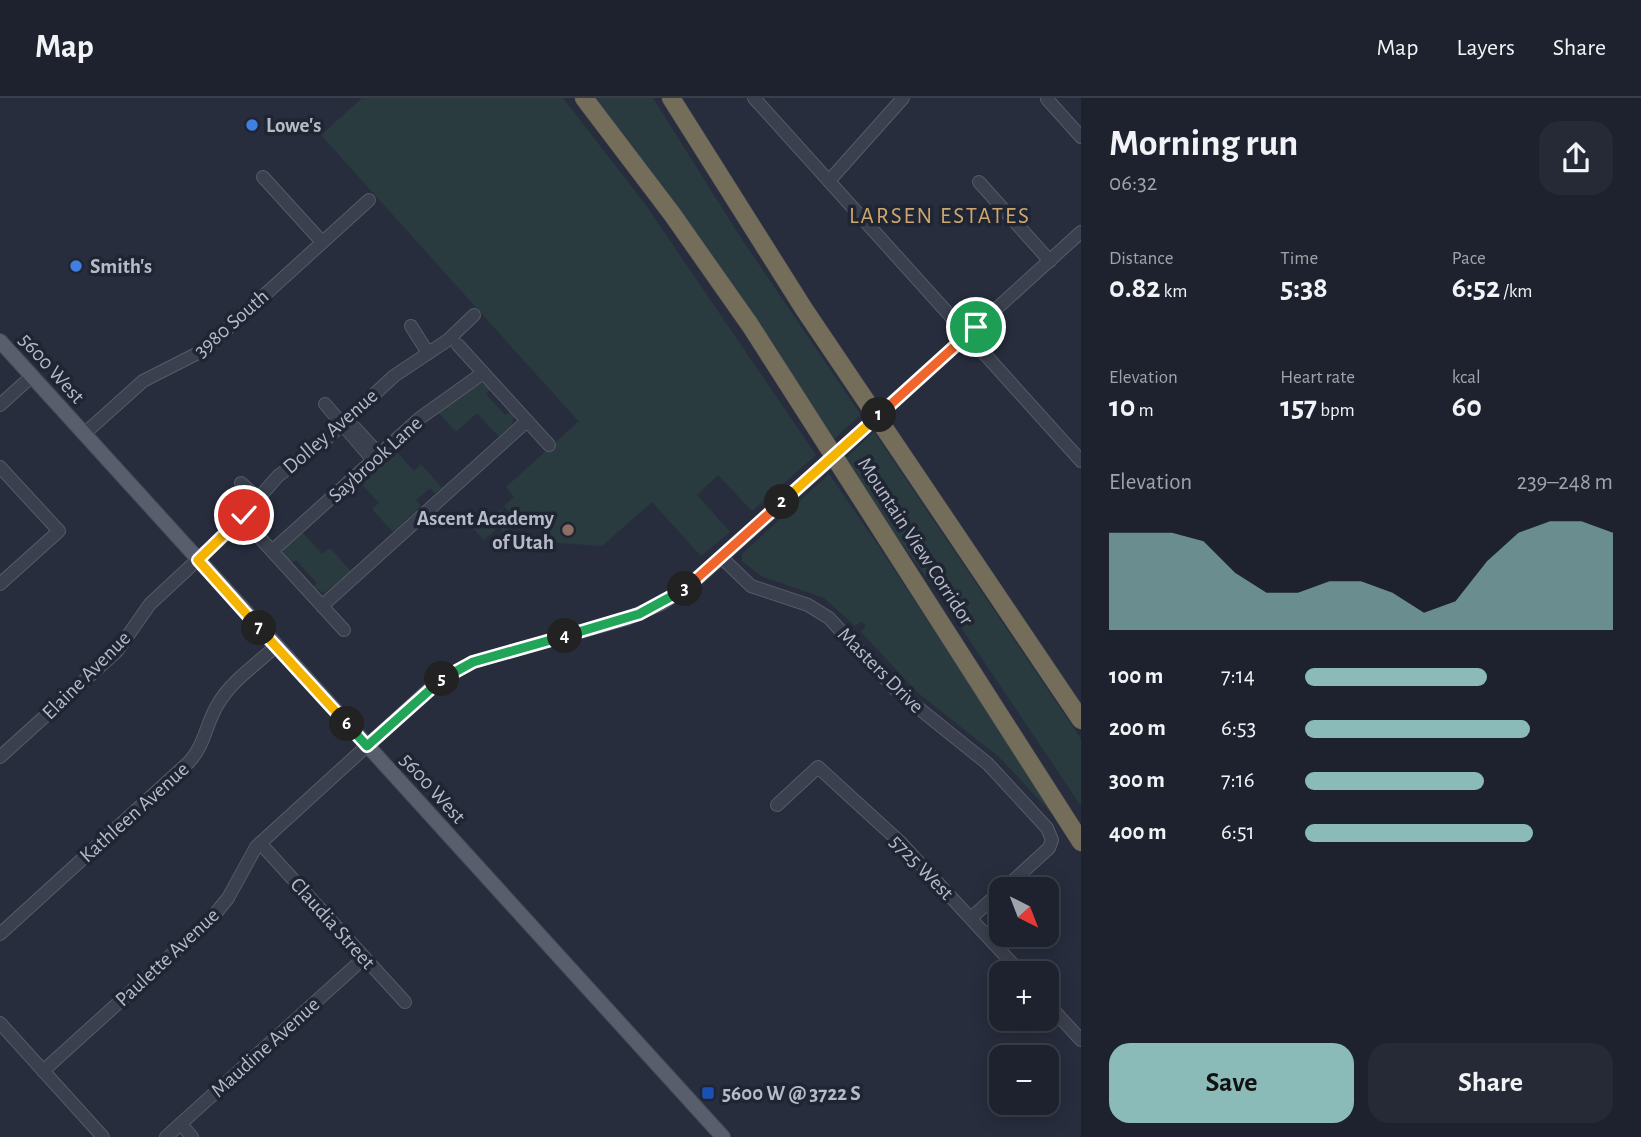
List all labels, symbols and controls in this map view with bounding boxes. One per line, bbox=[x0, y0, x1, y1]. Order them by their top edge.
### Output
text: Map bbox=[35, 31, 94, 64]
text: Map bbox=[1376, 36, 1418, 60]
text: Layers bbox=[1456, 36, 1515, 60]
text: Share bbox=[1553, 36, 1606, 60]
place label: Lowe's bbox=[266, 115, 321, 136]
marker: Lowe's bbox=[244, 117, 260, 133]
button: share bbox=[1539, 121, 1613, 195]
text: Morning run bbox=[1109, 125, 1298, 163]
text: 06:32 bbox=[1109, 172, 1157, 195]
district label: LARSEN ESTATES bbox=[849, 205, 1031, 228]
text: Distance bbox=[1109, 249, 1173, 268]
text: Time bbox=[1280, 249, 1318, 268]
text: Pace bbox=[1452, 249, 1486, 268]
place label: Smith's bbox=[90, 256, 152, 277]
marker: Smith's bbox=[68, 258, 84, 274]
text: 0.82 bbox=[1109, 273, 1160, 303]
text: 5:38 bbox=[1280, 273, 1328, 303]
text: 6:52 bbox=[1452, 273, 1500, 303]
text: km bbox=[1160, 282, 1187, 301]
text: /km bbox=[1500, 282, 1533, 301]
street label: 3980 South bbox=[190, 286, 273, 361]
pin bbox=[946, 297, 1006, 357]
icon: arrive bbox=[957, 308, 995, 346]
street label: 5600 West bbox=[15, 329, 88, 408]
text: Elevation bbox=[1109, 368, 1178, 387]
text: Heart rate bbox=[1280, 368, 1355, 387]
text: kcal bbox=[1452, 368, 1481, 387]
street label: Dolley Avenue bbox=[279, 385, 382, 478]
text: 10 bbox=[1109, 392, 1135, 422]
text: 157 bbox=[1280, 392, 1317, 422]
text: 60 bbox=[1452, 392, 1482, 422]
pin: 1 bbox=[862, 398, 896, 432]
text: m bbox=[1135, 401, 1154, 420]
text: bpm bbox=[1317, 401, 1355, 420]
text: 1 bbox=[875, 405, 882, 424]
street label: Saybrook Lane bbox=[325, 412, 426, 507]
street label: Mountain View Corridor bbox=[854, 454, 978, 629]
text: Elevation bbox=[1109, 471, 1192, 494]
text: 239–248 m bbox=[1517, 471, 1613, 494]
pin: 2 bbox=[764, 484, 800, 520]
pin bbox=[214, 485, 274, 545]
text: 2 bbox=[777, 492, 786, 511]
icon: check bbox=[225, 496, 263, 534]
place label: Ascent Academy of Utah bbox=[417, 508, 555, 553]
marker: Ascent Academy of Utah bbox=[560, 522, 576, 538]
pin: 3 bbox=[668, 572, 702, 606]
text: 3 bbox=[680, 579, 689, 598]
pin: 7 bbox=[242, 610, 276, 646]
text: 7 bbox=[254, 618, 263, 637]
pin: 4 bbox=[548, 618, 582, 654]
street label: Masters Drive bbox=[834, 623, 928, 717]
text: 4 bbox=[560, 626, 569, 645]
street label: Elaine Avenue bbox=[38, 627, 135, 724]
pin: 5 bbox=[424, 662, 460, 696]
text: 100 m bbox=[1109, 665, 1163, 688]
text: 7:14 bbox=[1221, 665, 1255, 688]
text: 5 bbox=[437, 669, 446, 688]
pin: 6 bbox=[330, 706, 364, 742]
text: 6 bbox=[342, 714, 351, 733]
text: 200 m bbox=[1109, 717, 1166, 740]
text: 6:53 bbox=[1221, 717, 1256, 740]
street label: 5600 West bbox=[396, 749, 469, 828]
street label: Kathleen Avenue bbox=[76, 758, 193, 867]
text: 300 m bbox=[1109, 769, 1165, 792]
text: 7:16 bbox=[1221, 769, 1255, 792]
text: 400 m bbox=[1109, 821, 1167, 844]
text: 6:51 bbox=[1221, 821, 1255, 844]
street label: 5725 West bbox=[886, 831, 958, 904]
street label: Claudia Street bbox=[286, 874, 379, 973]
north arrow bbox=[989, 877, 1059, 947]
map controls bbox=[989, 877, 1059, 1115]
street label: Paulette Avenue bbox=[111, 904, 223, 1010]
button: + bbox=[989, 961, 1059, 1031]
street label: Maudine Avenue bbox=[207, 993, 324, 1101]
button: Save bbox=[1109, 1043, 1354, 1123]
button: Share bbox=[1368, 1043, 1613, 1123]
button: − bbox=[989, 1045, 1059, 1115]
place label: 5600 W @ 3722 S bbox=[722, 1083, 861, 1104]
marker: 5600 W @ 3722 S bbox=[700, 1085, 716, 1101]

